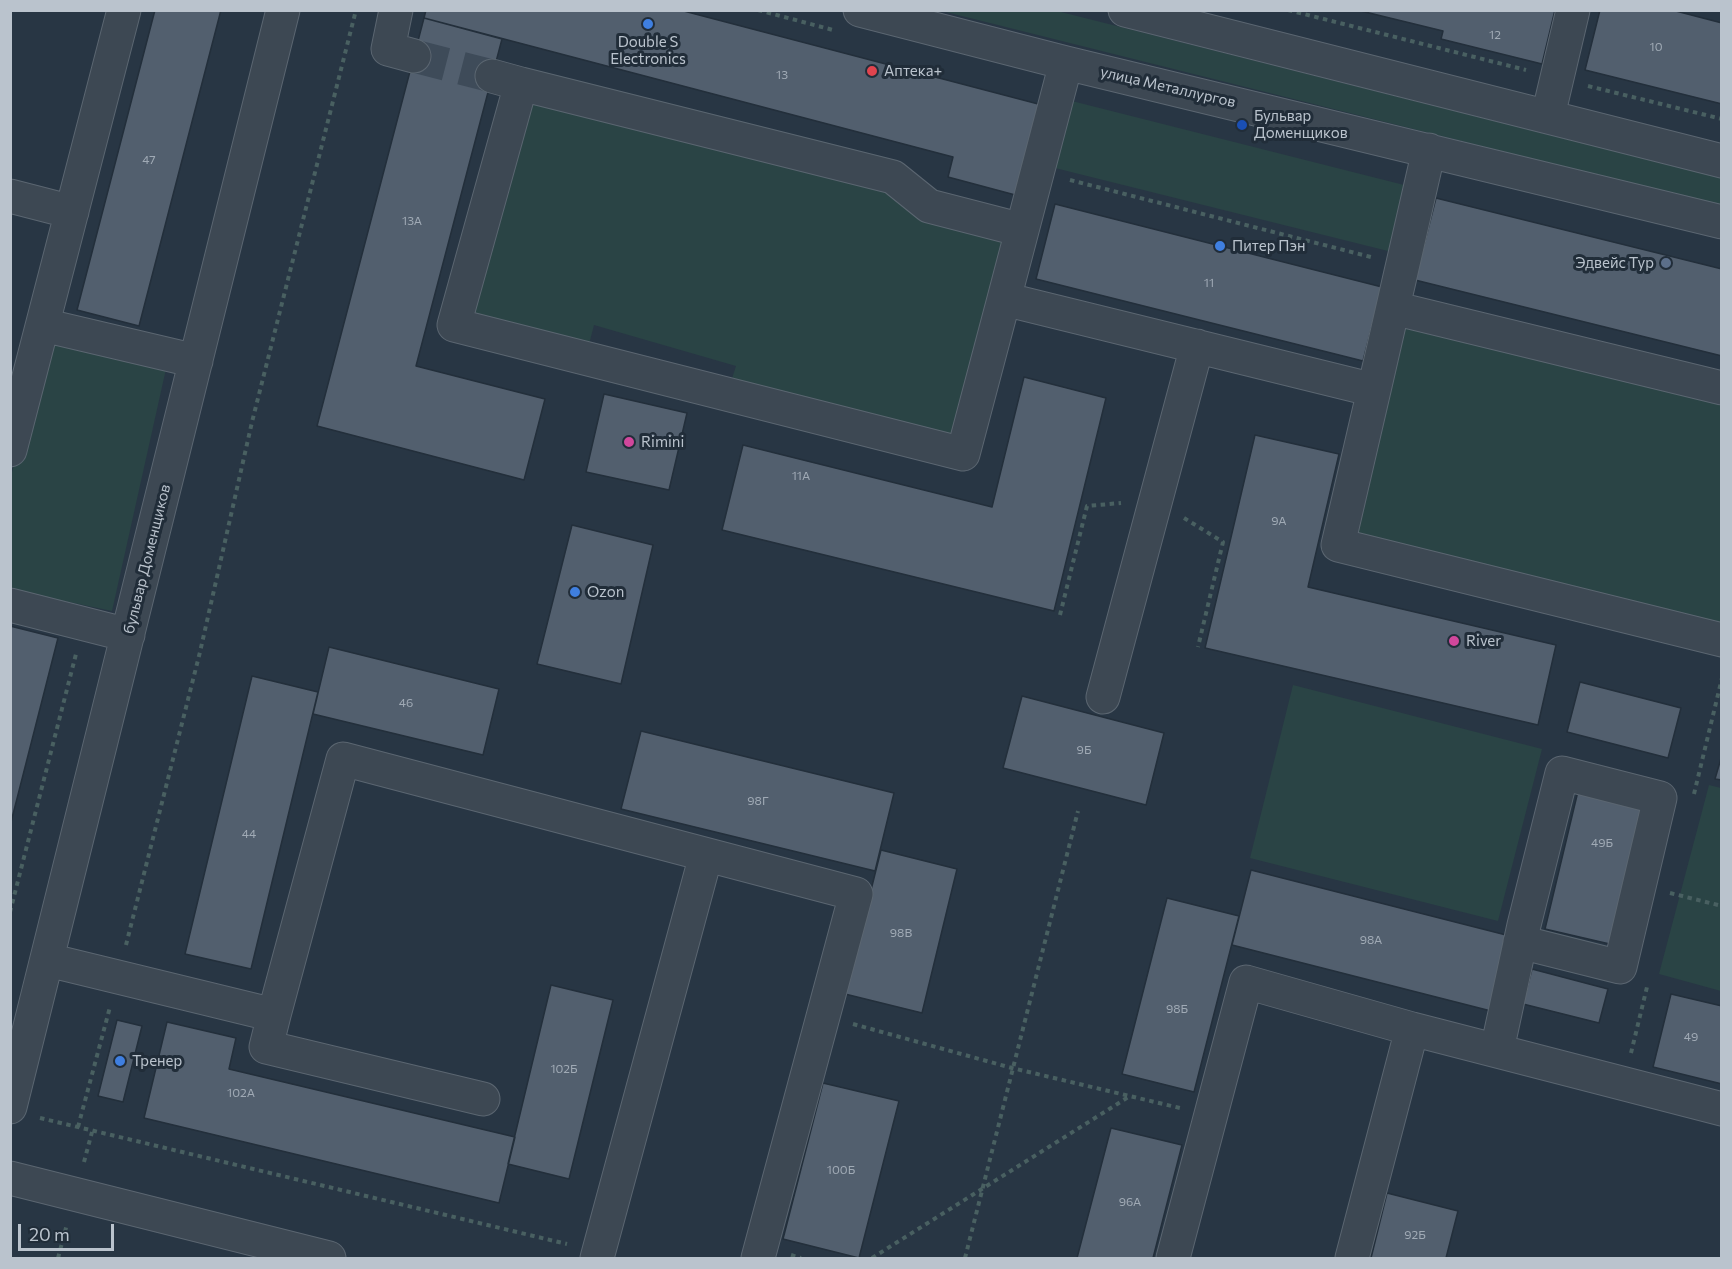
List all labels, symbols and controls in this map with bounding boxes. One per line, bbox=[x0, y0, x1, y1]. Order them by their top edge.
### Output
marker: Double S Electronics bbox=[641, 17, 655, 31]
house number: 12 bbox=[1489, 28, 1501, 42]
place label: Double S Electronics bbox=[610, 33, 686, 68]
house number: 10 bbox=[1650, 40, 1662, 54]
place label: Аптека+ bbox=[884, 62, 942, 80]
street label: улица Металлургов bbox=[1099, 63, 1237, 111]
marker: Аптека+ bbox=[865, 64, 879, 78]
house number: 13 bbox=[776, 68, 788, 82]
place label: Бульвар Доменщиков bbox=[1254, 107, 1348, 142]
marker: Бульвар Доменщиков bbox=[1235, 118, 1249, 132]
house number: 47 bbox=[142, 153, 156, 167]
house number: 13А bbox=[402, 214, 422, 228]
place label: Питер Пэн bbox=[1232, 237, 1306, 255]
marker: Питер Пэн bbox=[1213, 239, 1227, 253]
place label: Эдвейс Тур bbox=[1575, 254, 1654, 272]
marker: Эдвейс Тур bbox=[1659, 256, 1673, 270]
house number: 11 bbox=[1204, 276, 1214, 290]
place label: Rimini bbox=[641, 433, 684, 451]
marker: Rimini bbox=[622, 435, 636, 449]
house number: 11А bbox=[792, 469, 810, 483]
street label: бульвар Доменщиков bbox=[120, 482, 174, 636]
house number: 9А bbox=[1271, 514, 1287, 528]
place label: Ozon bbox=[587, 583, 624, 601]
marker: Ozon bbox=[568, 585, 582, 599]
place label: River bbox=[1466, 632, 1501, 650]
marker: River bbox=[1447, 634, 1461, 648]
house number: 46 bbox=[399, 696, 413, 710]
house number: 9Б bbox=[1077, 743, 1091, 757]
house number: 98Г bbox=[747, 794, 769, 808]
house number: 44 bbox=[242, 827, 256, 841]
house number: 49Б bbox=[1591, 836, 1613, 850]
house number: 98В bbox=[890, 926, 912, 940]
house number: 98А bbox=[1360, 933, 1382, 947]
house number: 98Б bbox=[1166, 1002, 1188, 1016]
house number: 49 bbox=[1684, 1030, 1698, 1044]
place label: Тренер bbox=[132, 1052, 182, 1070]
marker: Тренер bbox=[113, 1054, 127, 1068]
house number: 102Б bbox=[550, 1062, 578, 1076]
house number: 102А bbox=[227, 1086, 255, 1100]
house number: 100Б bbox=[827, 1163, 855, 1177]
house number: 96А bbox=[1119, 1195, 1141, 1209]
scale bar bbox=[21, 1212, 117, 1250]
text: 20 m bbox=[29, 1223, 70, 1245]
house number: 92Б bbox=[1404, 1228, 1426, 1242]

